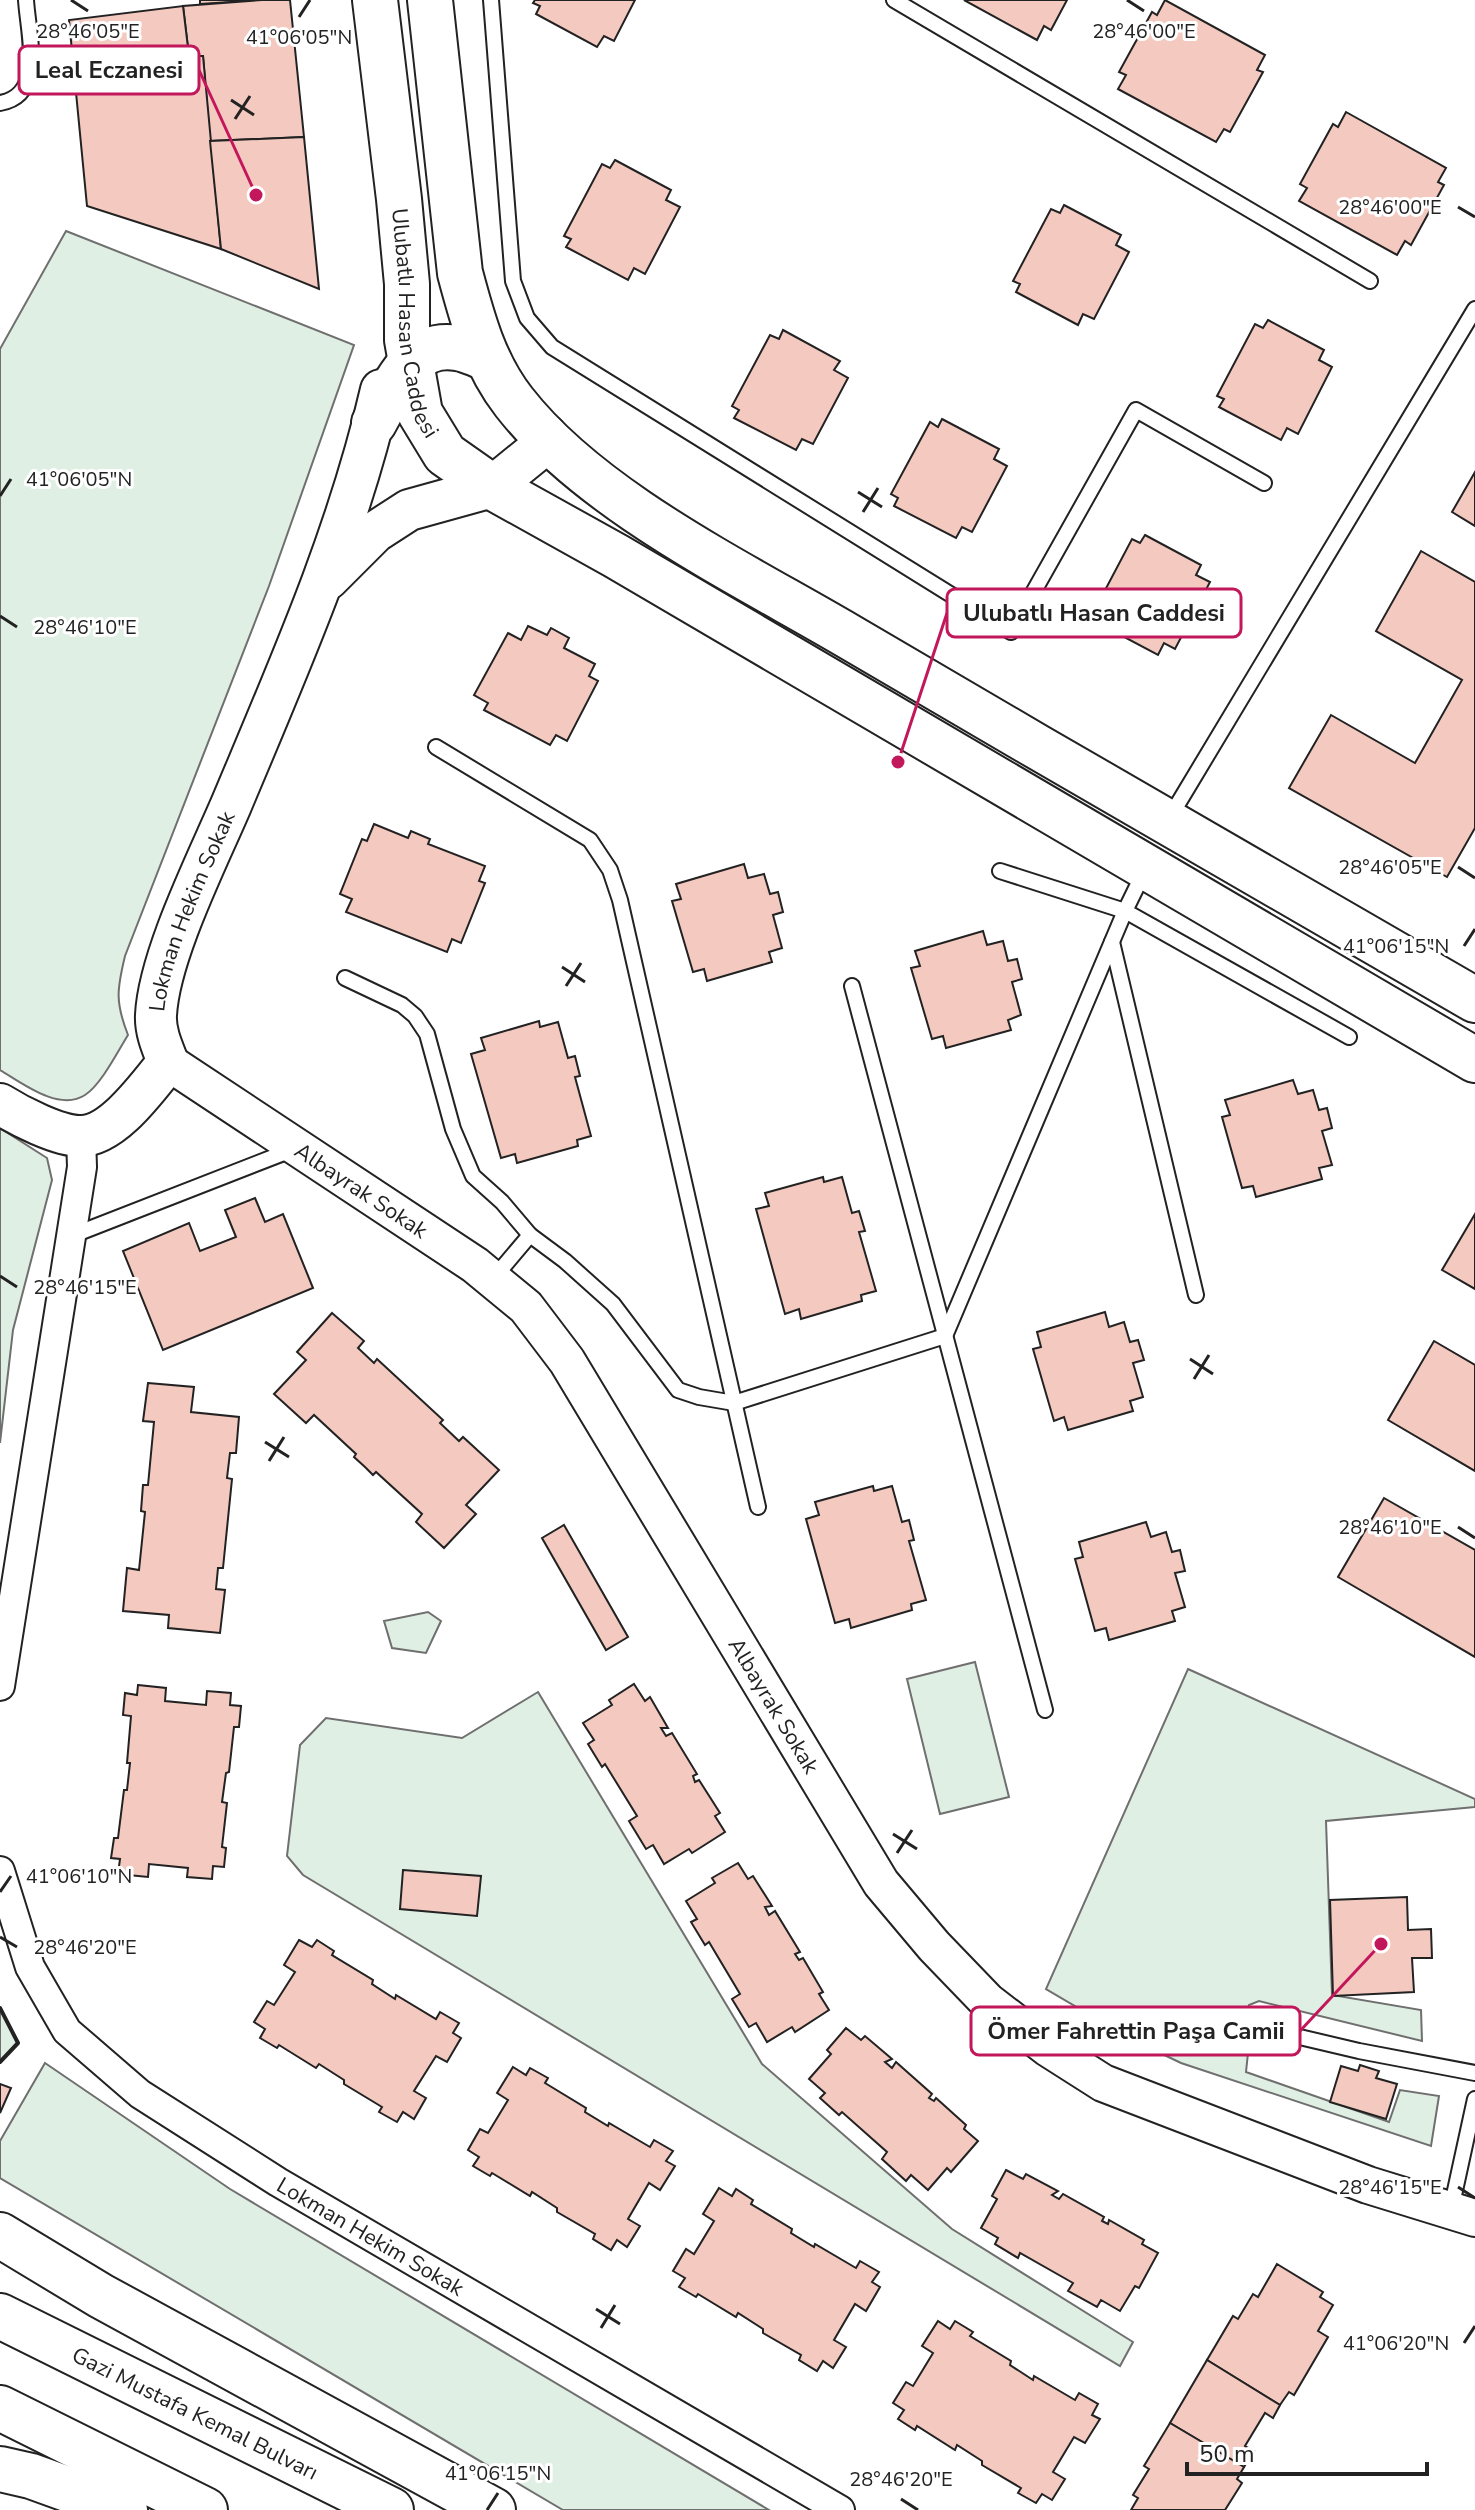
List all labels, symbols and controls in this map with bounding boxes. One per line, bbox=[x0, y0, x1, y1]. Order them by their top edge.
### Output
text: 28°46'05"E bbox=[36, 18, 140, 45]
text: 28°46'00"E bbox=[1092, 18, 1196, 45]
text: 41°06'05"N bbox=[246, 24, 352, 51]
callout: Leal Eczanesi bbox=[19, 46, 199, 94]
text: Leal Eczanesi bbox=[35, 54, 183, 86]
text: 28°46'00"E bbox=[1338, 194, 1442, 221]
street label: Ulubatlı Hasan Caddesi bbox=[384, 207, 446, 444]
text: 41°06'05"N bbox=[26, 466, 132, 493]
callout: Ulubatlı Hasan Caddesi bbox=[947, 589, 1241, 637]
text: Ulubatlı Hasan Caddesi bbox=[963, 597, 1225, 629]
text: 28°46'10"E bbox=[33, 614, 137, 641]
street label: Lokman Hekim Sokak bbox=[142, 806, 243, 1013]
text: 28°46'05"E bbox=[1338, 854, 1442, 881]
text: 41°06'15"N bbox=[1343, 933, 1449, 960]
street label: Albayrak Sokak bbox=[289, 1136, 434, 1246]
text: 28°46'15"E bbox=[33, 1274, 137, 1301]
text: 28°46'10"E bbox=[1338, 1514, 1442, 1541]
street label: Albayrak Sokak bbox=[721, 1632, 826, 1781]
text: 41°06'10"N bbox=[26, 1863, 132, 1890]
text: 28°46'20"E bbox=[33, 1934, 137, 1961]
callout: Ömer Fahrettin Paşa Camii bbox=[971, 2007, 1300, 2055]
text: Ömer Fahrettin Paşa Camii bbox=[987, 2015, 1285, 2047]
street label: Lokman Hekim Sokak bbox=[271, 2171, 470, 2304]
text: 28°46'15"E bbox=[1338, 2174, 1442, 2201]
text: 41°06'20"N bbox=[1343, 2330, 1449, 2357]
street label: Gazi Mustafa Kemal Bulvarı bbox=[67, 2340, 323, 2488]
scale bar bbox=[1187, 2426, 1427, 2476]
text: 50 m bbox=[1199, 2438, 1255, 2470]
text: 41°06'15"N bbox=[445, 2460, 551, 2487]
text: 28°46'20"E bbox=[849, 2466, 953, 2493]

